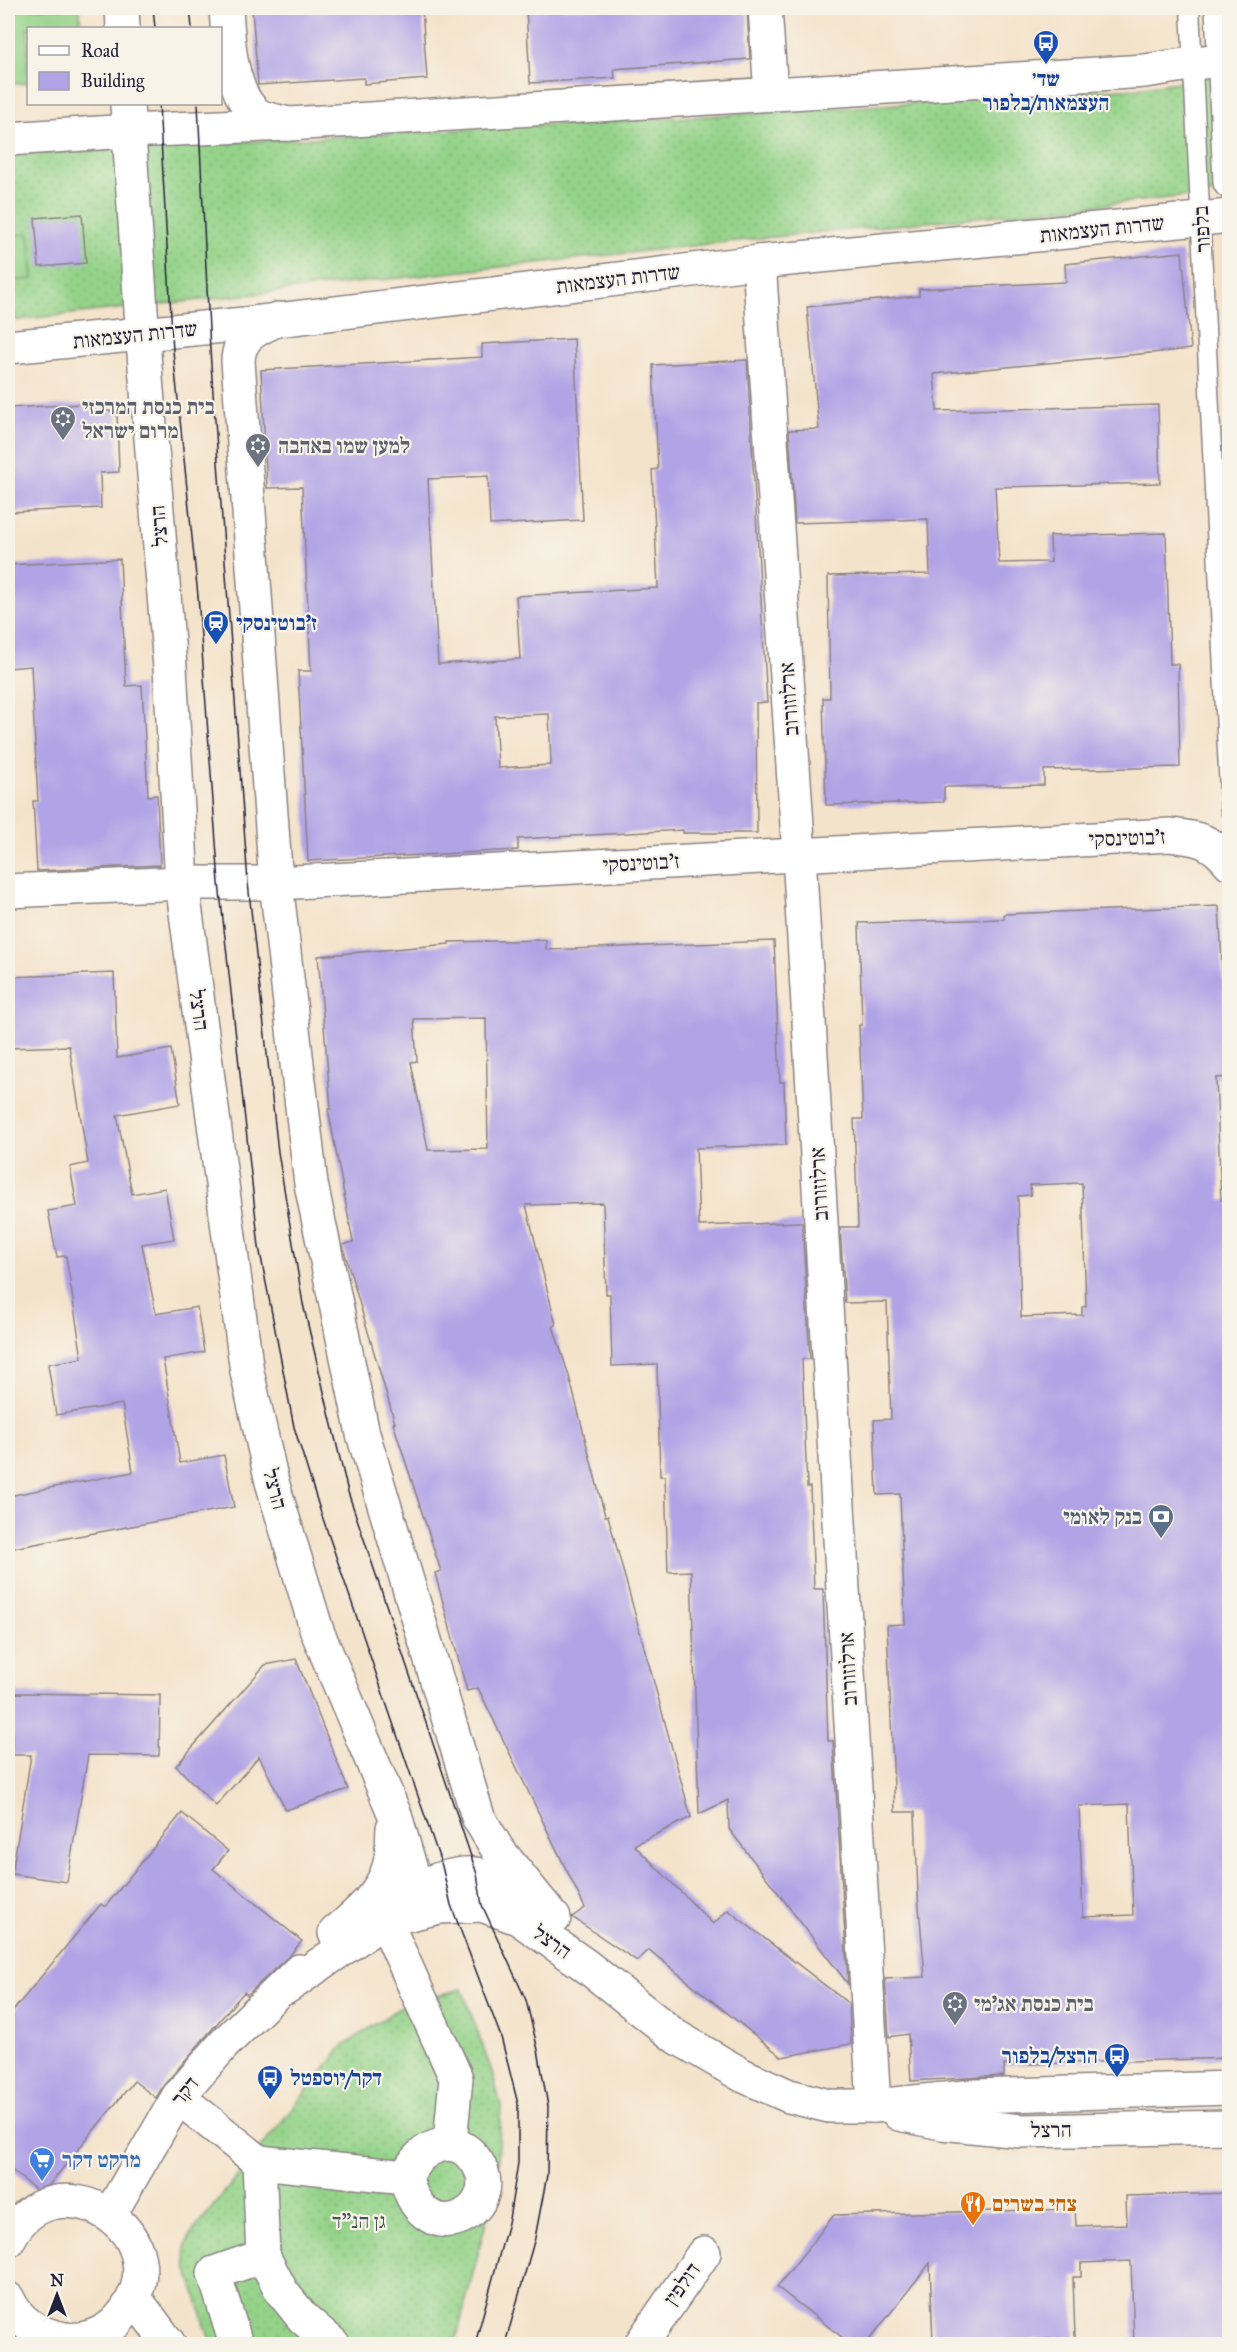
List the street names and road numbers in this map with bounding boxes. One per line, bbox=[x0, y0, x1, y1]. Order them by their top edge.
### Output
street label: בלפור bbox=[1188, 205, 1216, 253]
street label: שדרות העצמאות bbox=[1038, 210, 1166, 248]
street label: שדרות העצמאות bbox=[554, 258, 682, 300]
street label: שדרות העצמאות bbox=[71, 316, 199, 354]
street label: הרצל bbox=[144, 504, 174, 548]
street label: ארלוזורוב bbox=[773, 661, 805, 737]
street label: ז'בוטינסקי bbox=[1088, 824, 1166, 852]
street label: ז'בוטינסקי bbox=[602, 848, 680, 878]
street label: הרצל bbox=[183, 988, 215, 1032]
street label: ארלוזורוב bbox=[804, 1146, 834, 1222]
street label: הרצל bbox=[257, 1466, 293, 1512]
street label: ארלוזורוב bbox=[833, 1631, 863, 1707]
street label: הרצל bbox=[528, 1919, 576, 1965]
street label: דקר bbox=[166, 2071, 204, 2111]
street label: הרצל bbox=[1030, 2117, 1072, 2143]
street label: דולפין bbox=[658, 2257, 706, 2311]

